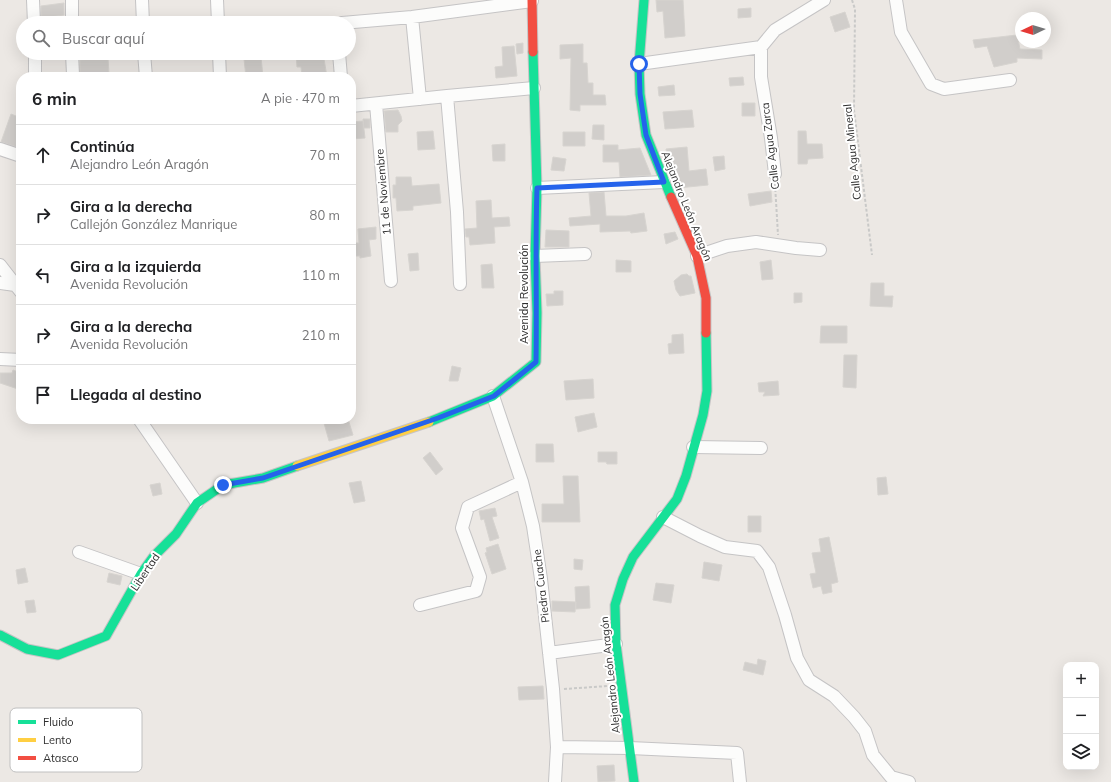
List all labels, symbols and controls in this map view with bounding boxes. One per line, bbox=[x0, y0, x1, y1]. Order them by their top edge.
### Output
north arrow bbox=[1015, 12, 1051, 48]
search box bbox=[16, 16, 356, 60]
icon: search bbox=[30, 27, 52, 49]
text: Buscar aquí bbox=[62, 29, 144, 48]
route start bbox=[630, 55, 648, 73]
text: 6 min bbox=[32, 88, 77, 109]
text: A pie · 470 m bbox=[261, 90, 340, 106]
street label: Calle Agua Zarca bbox=[758, 102, 782, 190]
street label: Calle Agua Mineral bbox=[840, 103, 864, 201]
text: Continúa bbox=[70, 137, 135, 156]
icon: ahead bbox=[32, 144, 54, 166]
text: 70 m bbox=[310, 147, 340, 163]
street label: 11 de Noviembre bbox=[372, 148, 394, 236]
street label: Alejandro León Aragón bbox=[658, 149, 716, 263]
text: Alejandro León Aragón bbox=[70, 156, 209, 172]
text: Gira a la derecha bbox=[70, 197, 192, 216]
icon: right bbox=[32, 204, 54, 226]
text: 80 m bbox=[310, 207, 340, 223]
text: Callejón González Manrique bbox=[70, 216, 237, 232]
street label: Avenida Revolución bbox=[517, 244, 531, 344]
text: Gira a la izquierda bbox=[70, 257, 201, 276]
icon: left bbox=[32, 264, 54, 286]
text: 110 m bbox=[302, 267, 340, 283]
text: Avenida Revolución bbox=[70, 276, 188, 292]
text: Gira a la derecha bbox=[70, 317, 192, 336]
icon: right bbox=[32, 324, 54, 346]
text: 210 m bbox=[302, 327, 340, 343]
text: Avenida Revolución bbox=[70, 336, 188, 352]
icon: arrive bbox=[32, 384, 54, 406]
text: Llegada al destino bbox=[70, 385, 202, 404]
route end bbox=[214, 476, 232, 494]
street label: Piedra Cuache bbox=[530, 548, 552, 624]
street label: Libertad bbox=[127, 550, 163, 594]
street label: Alejandro León Aragón bbox=[597, 616, 623, 734]
map controls bbox=[1063, 662, 1099, 770]
button: + bbox=[1063, 662, 1099, 698]
button: − bbox=[1063, 698, 1099, 734]
legend bbox=[10, 708, 142, 772]
text: Fluido bbox=[43, 715, 74, 729]
text: Lento bbox=[43, 733, 71, 747]
button: layers bbox=[1063, 734, 1099, 770]
text: Atasco bbox=[43, 751, 78, 765]

